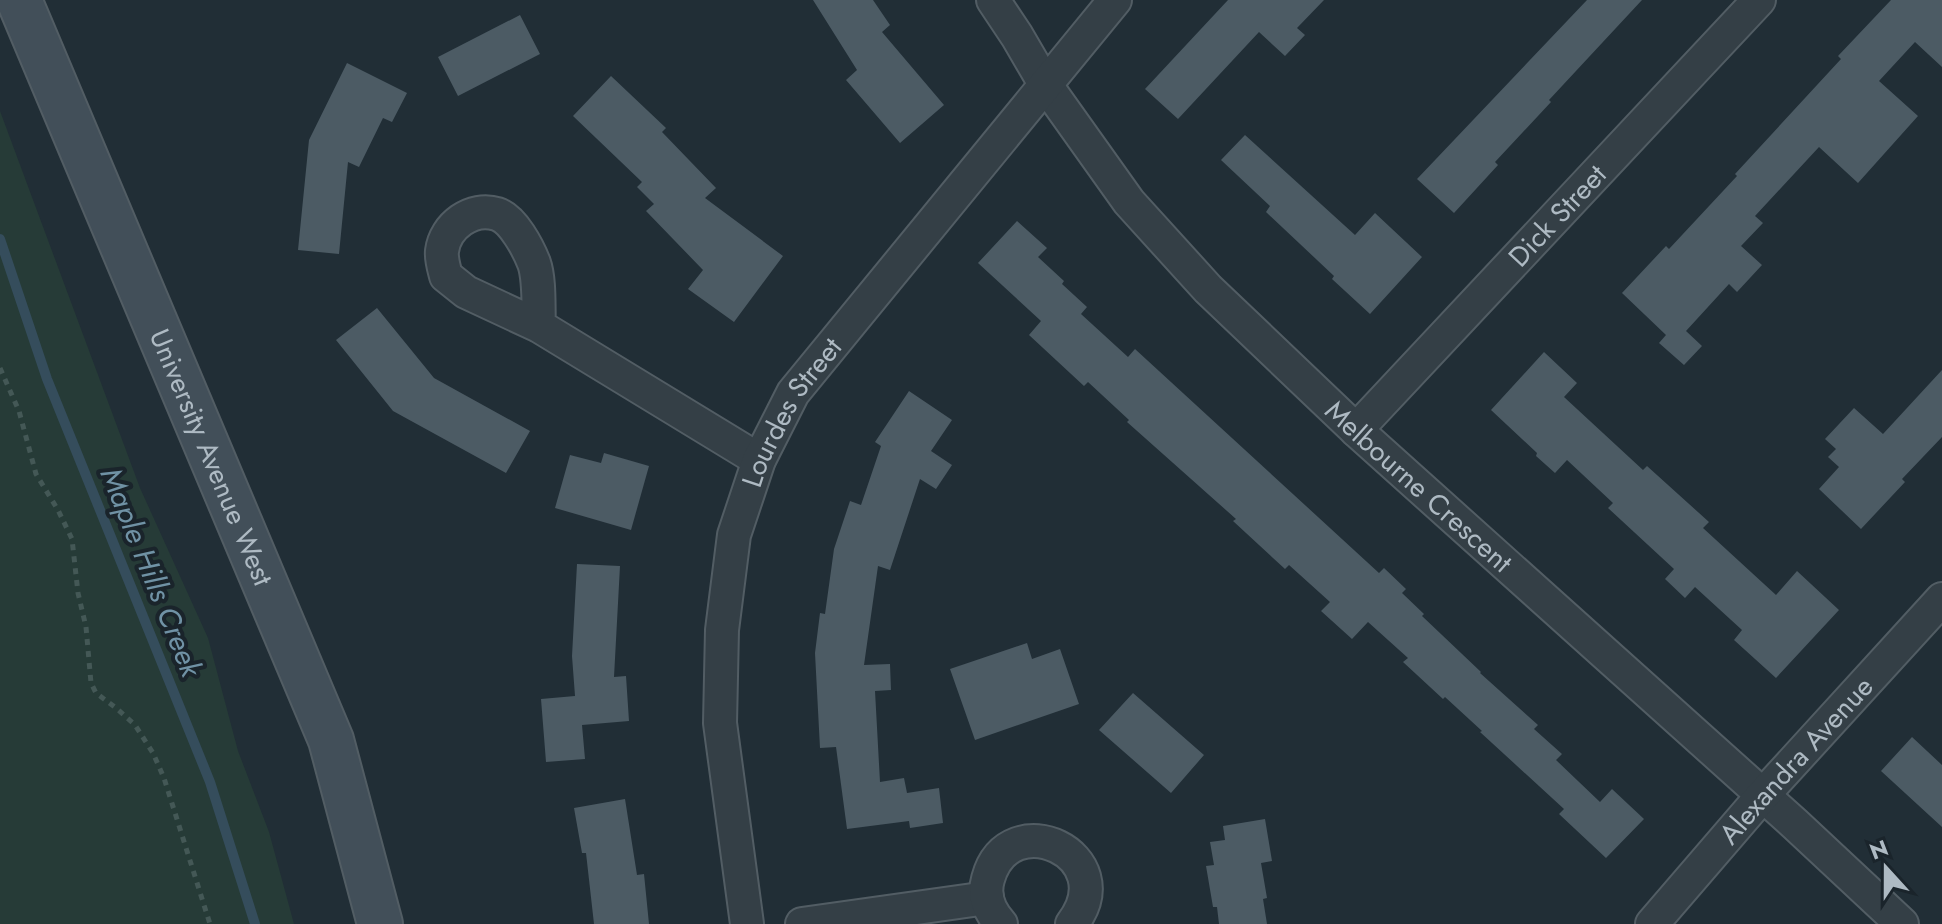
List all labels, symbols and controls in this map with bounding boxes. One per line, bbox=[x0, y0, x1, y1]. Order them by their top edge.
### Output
street label: Dick Street bbox=[1499, 155, 1616, 276]
street label: University Avenue West bbox=[139, 323, 284, 592]
street label: Lourdes Street bbox=[731, 328, 852, 492]
street label: Melbourne Crescent bbox=[1316, 391, 1522, 582]
water label: Maple Hills Creek bbox=[90, 461, 213, 684]
street label: Alexandra Avenue bbox=[1709, 667, 1883, 853]
north arrow bbox=[1846, 828, 1926, 908]
text: N bbox=[1865, 831, 1893, 867]

